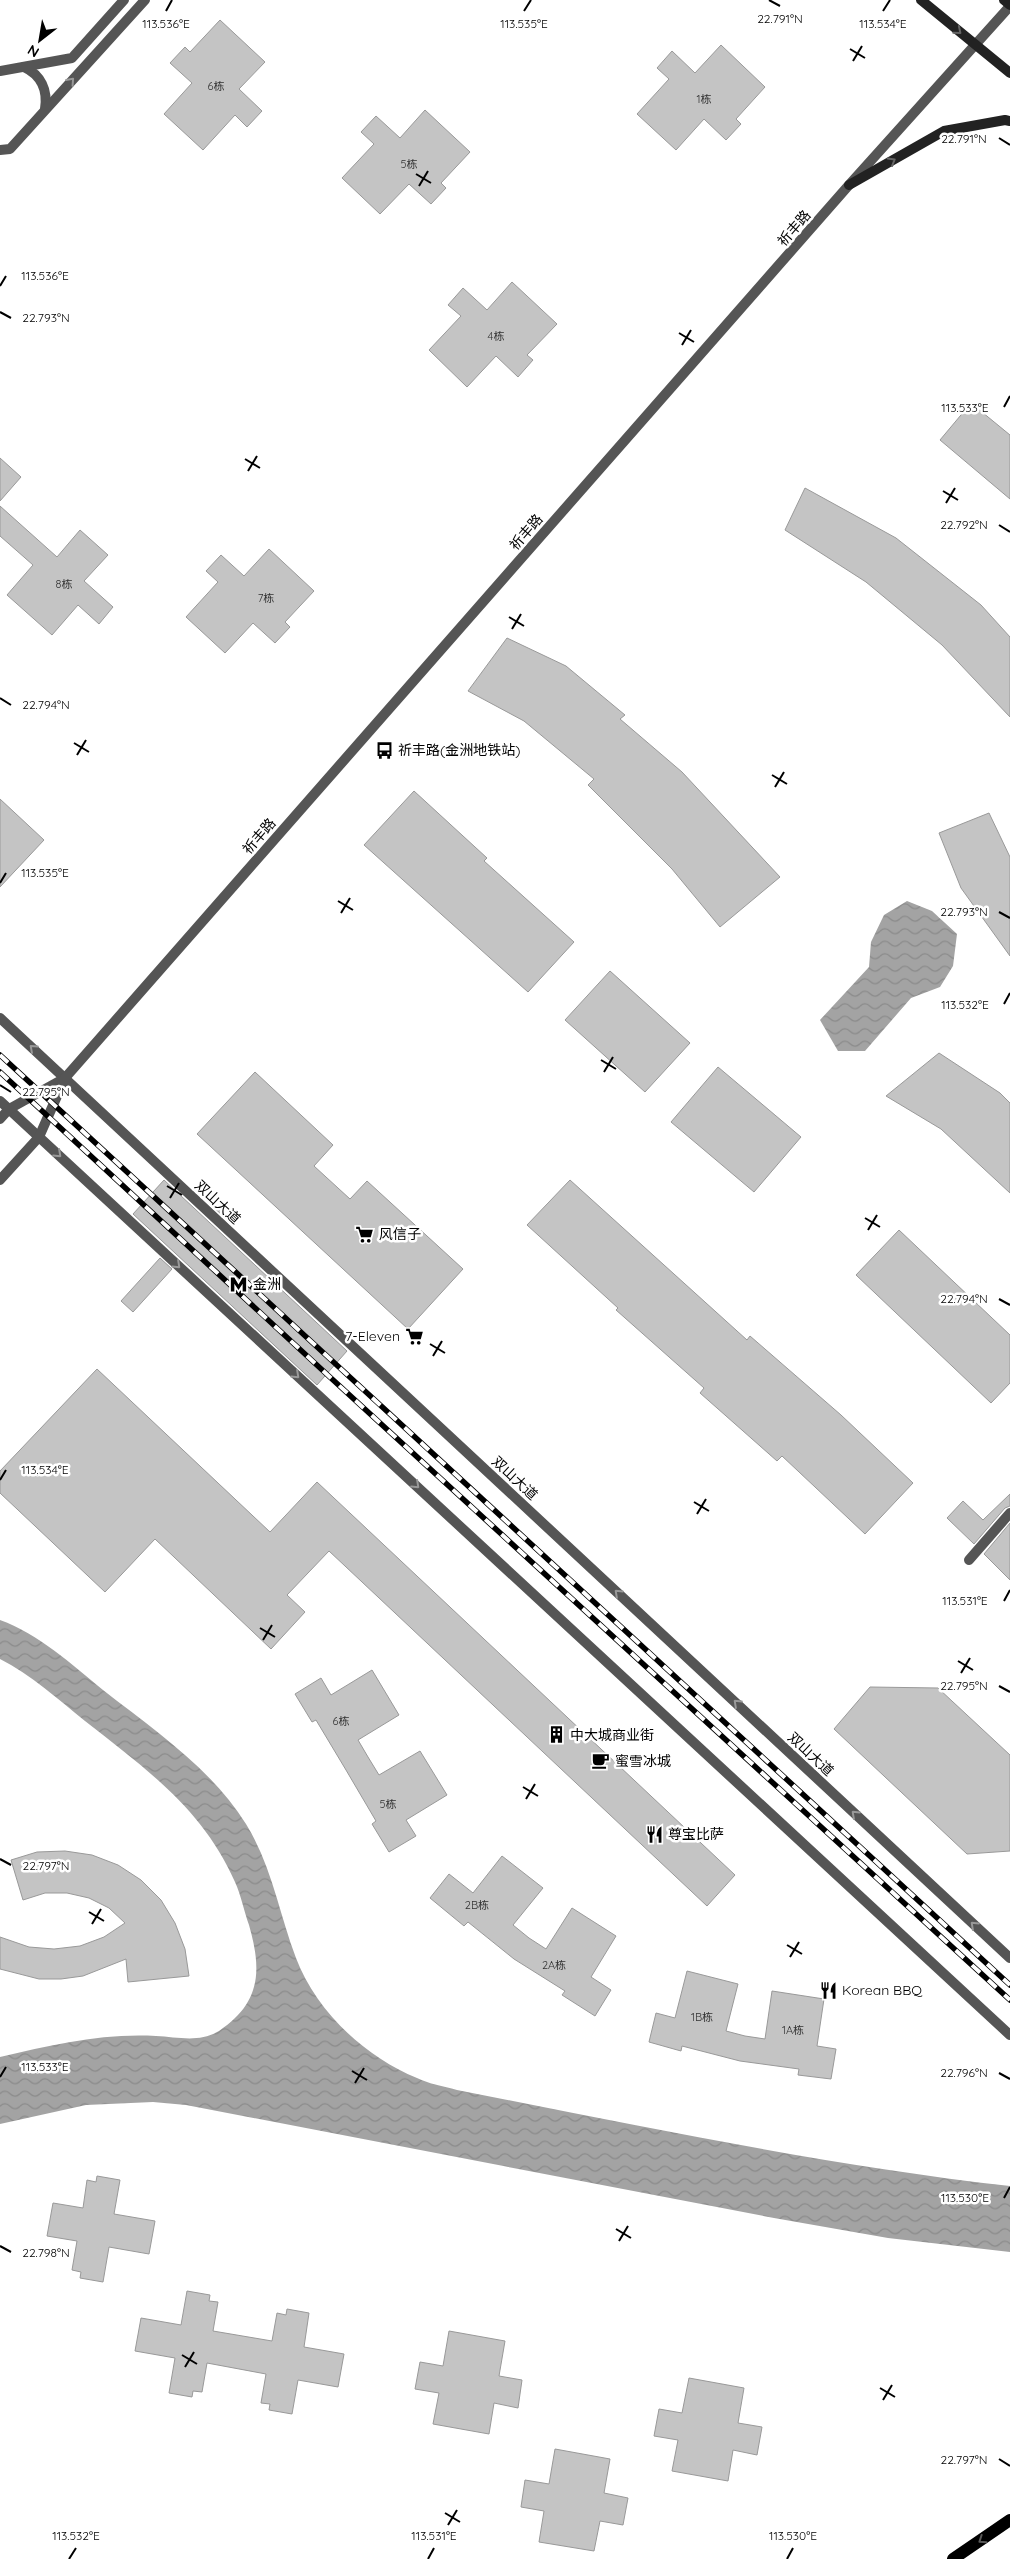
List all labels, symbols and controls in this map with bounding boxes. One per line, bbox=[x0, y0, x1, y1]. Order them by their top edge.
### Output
text: 22.791°N bbox=[757, 11, 803, 26]
north arrow bbox=[15, 15, 65, 65]
text: 113.536°E bbox=[142, 16, 190, 31]
text: 113.535°E bbox=[500, 16, 548, 31]
text: 113.534°E bbox=[859, 16, 907, 31]
one-way arrow bbox=[952, 25, 961, 34]
text: N bbox=[24, 41, 42, 62]
one-way arrow bbox=[65, 78, 74, 87]
house number: 6栋 bbox=[208, 79, 224, 93]
house number: 1栋 bbox=[696, 92, 712, 106]
text: 22.791°N bbox=[941, 131, 987, 146]
house number: 5栋 bbox=[401, 157, 418, 171]
one-way arrow bbox=[886, 157, 895, 167]
street label: 祈丰路 bbox=[773, 206, 815, 250]
text: 113.536°E bbox=[21, 268, 69, 283]
text: 22.793°N bbox=[22, 310, 70, 325]
house number: 4栋 bbox=[488, 329, 504, 343]
text: 113.533°E bbox=[941, 400, 989, 415]
street label: 祈丰路 bbox=[505, 510, 547, 554]
text: 22.792°N bbox=[940, 517, 988, 532]
house number: 8栋 bbox=[56, 577, 72, 591]
house number: 7栋 bbox=[258, 591, 274, 605]
text: 22.794°N bbox=[22, 697, 70, 712]
bus stop icon: 祈丰路(金洲地铁站) bbox=[374, 740, 394, 760]
place label: 祈丰路(金洲地铁站) bbox=[398, 741, 520, 759]
street label: 祈丰路 bbox=[238, 814, 280, 858]
text: 113.535°E bbox=[21, 865, 69, 880]
text: 22.793°N bbox=[940, 904, 988, 919]
text: 113.532°E bbox=[941, 997, 989, 1012]
one-way arrow bbox=[29, 1045, 38, 1054]
text: 22.795°N bbox=[22, 1084, 70, 1099]
one-way arrow bbox=[52, 1148, 61, 1157]
street label: 双山大道 bbox=[191, 1176, 245, 1228]
supermarket icon: 风信子 bbox=[355, 1224, 375, 1244]
place label: 风信子 bbox=[379, 1225, 421, 1243]
one-way arrow bbox=[172, 1259, 181, 1268]
metro station icon: 金洲 bbox=[229, 1274, 249, 1294]
place label: 金洲 bbox=[253, 1275, 281, 1293]
text: 22.794°N bbox=[940, 1291, 988, 1306]
supermarket icon: 7-Eleven bbox=[404, 1326, 424, 1346]
place label: 7-Eleven bbox=[345, 1327, 400, 1345]
one-way arrow bbox=[291, 1369, 300, 1378]
street label: 双山大道 bbox=[488, 1452, 542, 1504]
text: 113.534°E bbox=[21, 1462, 69, 1477]
one-way arrow bbox=[410, 1479, 419, 1488]
one-way arrow bbox=[614, 1590, 623, 1599]
text: 113.531°E bbox=[942, 1593, 988, 1608]
text: 22.795°N bbox=[940, 1678, 988, 1693]
one-way arrow bbox=[733, 1700, 742, 1709]
house number: 6栋 bbox=[333, 1714, 349, 1728]
building icon: 中大城商业街 bbox=[546, 1725, 566, 1745]
place label: 中大城商业街 bbox=[570, 1726, 654, 1744]
street label: 双山大道 bbox=[784, 1728, 838, 1780]
cafe icon: 蜜雪冰城 bbox=[591, 1751, 611, 1771]
place label: 蜜雪冰城 bbox=[615, 1752, 671, 1770]
house number: 5栋 bbox=[380, 1797, 397, 1811]
one-way arrow bbox=[852, 1811, 861, 1820]
restaurant icon: 尊宝比萨 bbox=[644, 1824, 664, 1844]
place label: 尊宝比萨 bbox=[668, 1825, 724, 1843]
text: 22.797°N bbox=[23, 1858, 69, 1873]
house number: 2B栋 bbox=[465, 1898, 489, 1912]
one-way arrow bbox=[971, 1922, 980, 1931]
house number: 2A栋 bbox=[542, 1958, 566, 1972]
restaurant icon: Korean BBQ bbox=[818, 1980, 838, 2000]
place label: Korean BBQ bbox=[842, 1981, 923, 1999]
house number: 1B栋 bbox=[691, 2010, 713, 2024]
house number: 1A栋 bbox=[782, 2023, 804, 2037]
text: 113.533°E bbox=[21, 2059, 69, 2074]
text: 22.796°N bbox=[940, 2065, 988, 2080]
text: 113.530°E bbox=[941, 2190, 989, 2205]
text: 22.798°N bbox=[22, 2245, 70, 2260]
text: 22.797°N bbox=[941, 2452, 987, 2467]
text: 113.532°E bbox=[52, 2528, 100, 2543]
text: 113.531°E bbox=[411, 2528, 457, 2543]
text: 113.530°E bbox=[769, 2528, 817, 2543]
one-way arrow bbox=[978, 2534, 987, 2543]

